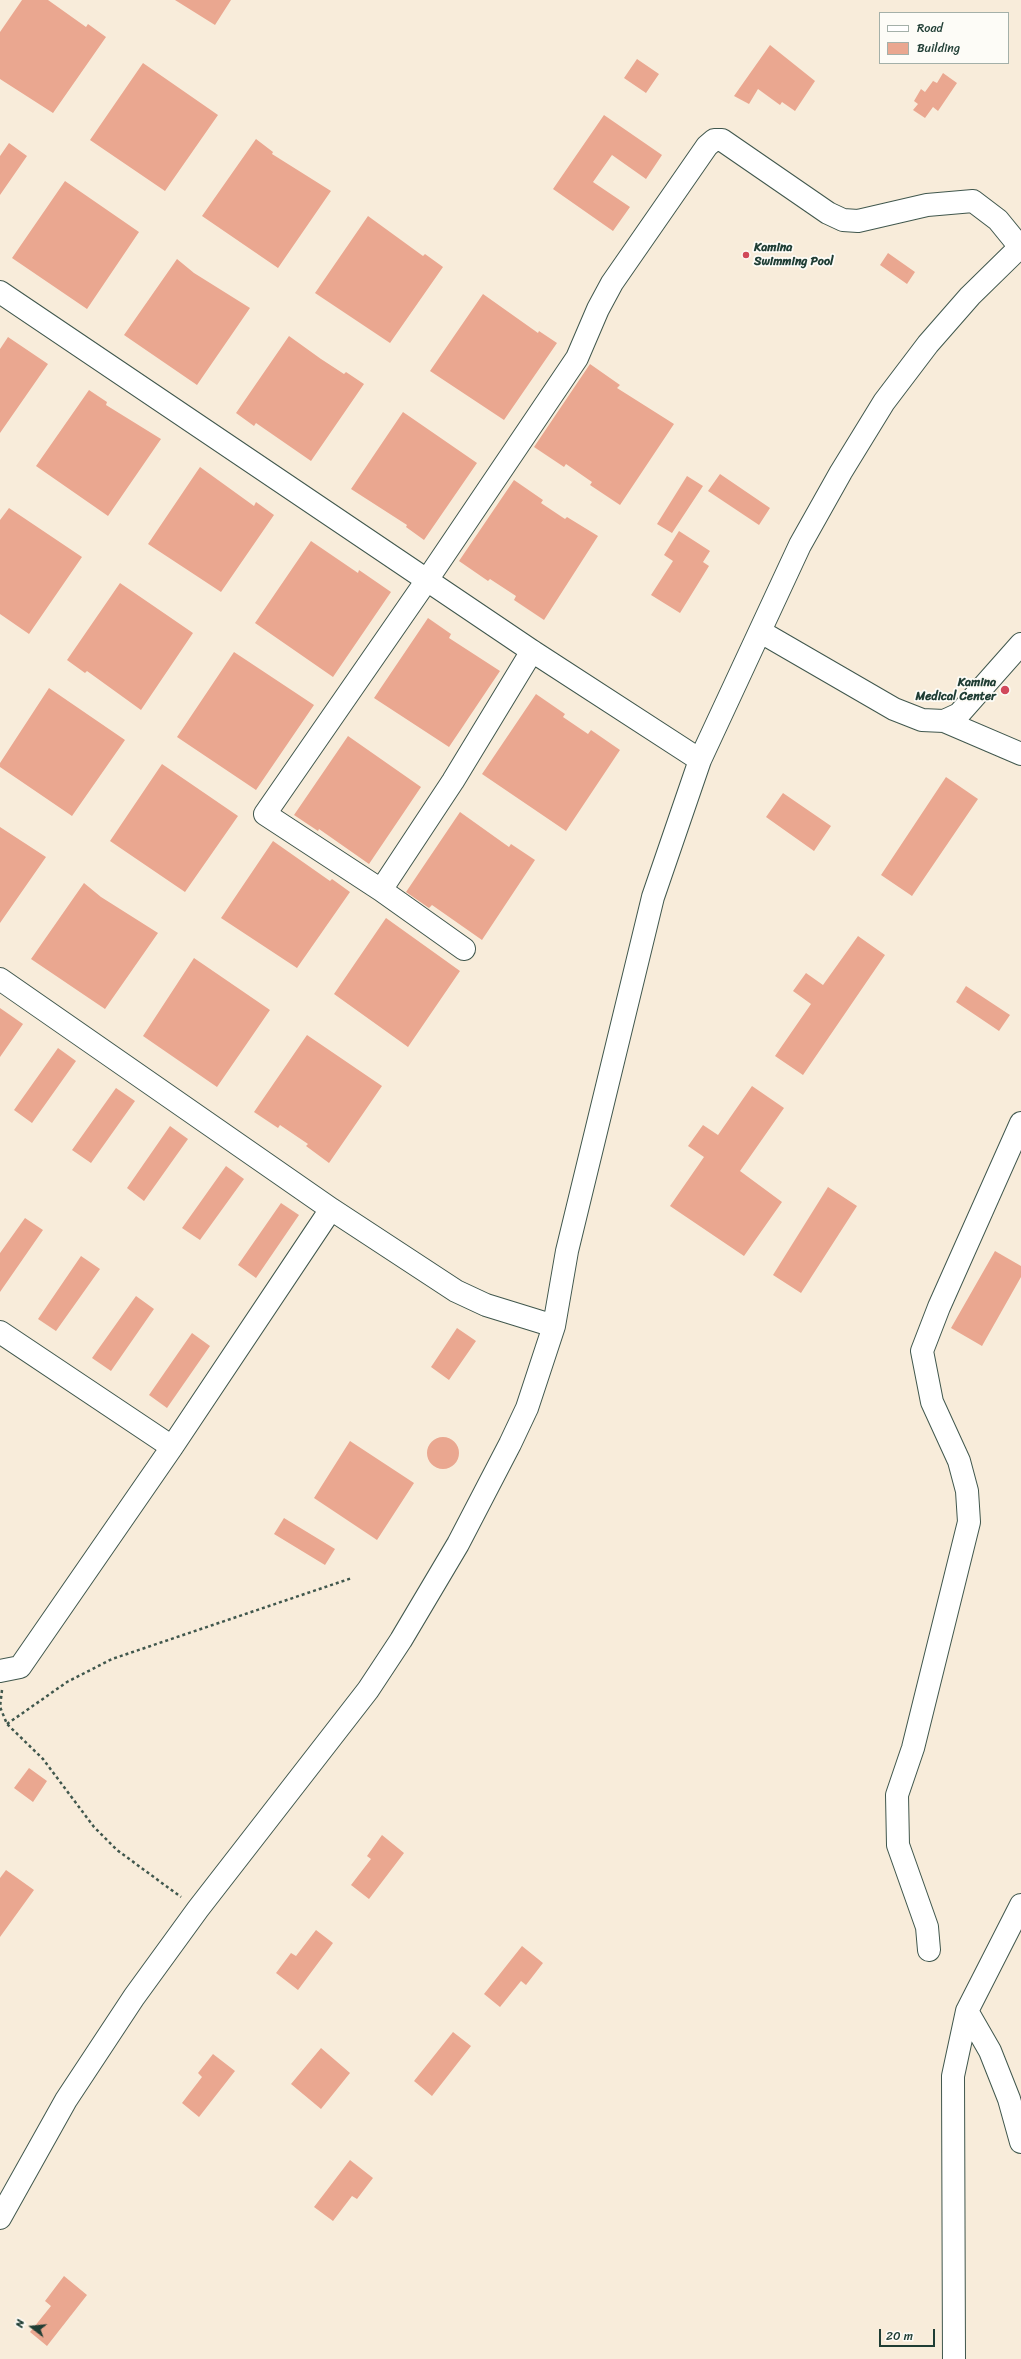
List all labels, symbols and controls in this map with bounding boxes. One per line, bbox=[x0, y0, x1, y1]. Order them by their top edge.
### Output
legend bbox=[879, 12, 1009, 64]
text: Road bbox=[917, 17, 943, 39]
text: Building bbox=[917, 37, 960, 59]
place label: Kamina Swimming Pool bbox=[754, 241, 833, 269]
marker: Kamina Swimming Pool bbox=[741, 250, 751, 260]
place label: Kamina Medical Center bbox=[915, 676, 996, 704]
marker: Kamina Medical Center bbox=[999, 684, 1011, 696]
north arrow bbox=[12, 2307, 52, 2347]
text: N bbox=[10, 2317, 30, 2330]
scale bar bbox=[881, 2321, 937, 2347]
text: 20 m bbox=[886, 2325, 913, 2347]

